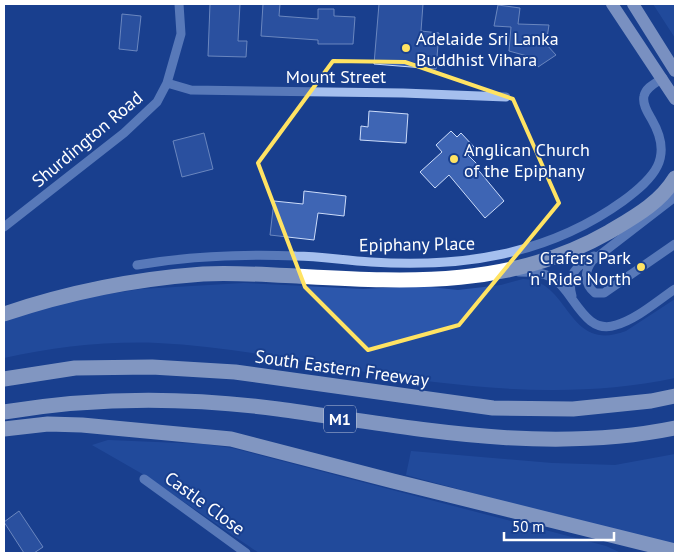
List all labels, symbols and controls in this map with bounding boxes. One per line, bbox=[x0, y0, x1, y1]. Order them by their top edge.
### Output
place label: Adelaide Sri Lanka Buddhist Vihara bbox=[416, 27, 559, 71]
marker: Adelaide Sri Lanka Buddhist Vihara bbox=[400, 42, 412, 54]
street label: Mount Street bbox=[286, 65, 386, 88]
street label: Shurdington Road bbox=[27, 86, 147, 192]
place label: Anglican Church of the Epiphany bbox=[464, 138, 590, 182]
marker: Anglican Church of the Epiphany bbox=[448, 153, 460, 165]
street label: Epiphany Place bbox=[359, 231, 475, 257]
place label: Crafers Park 'n' Ride North bbox=[528, 246, 631, 290]
marker: Crafers Park 'n' Ride North bbox=[635, 261, 647, 273]
street label: South Eastern Freeway bbox=[254, 344, 431, 392]
road number: M1 bbox=[324, 406, 356, 432]
street label: Castle Close bbox=[160, 466, 250, 540]
scale bar bbox=[504, 510, 614, 542]
text: 50 m bbox=[512, 517, 545, 536]

